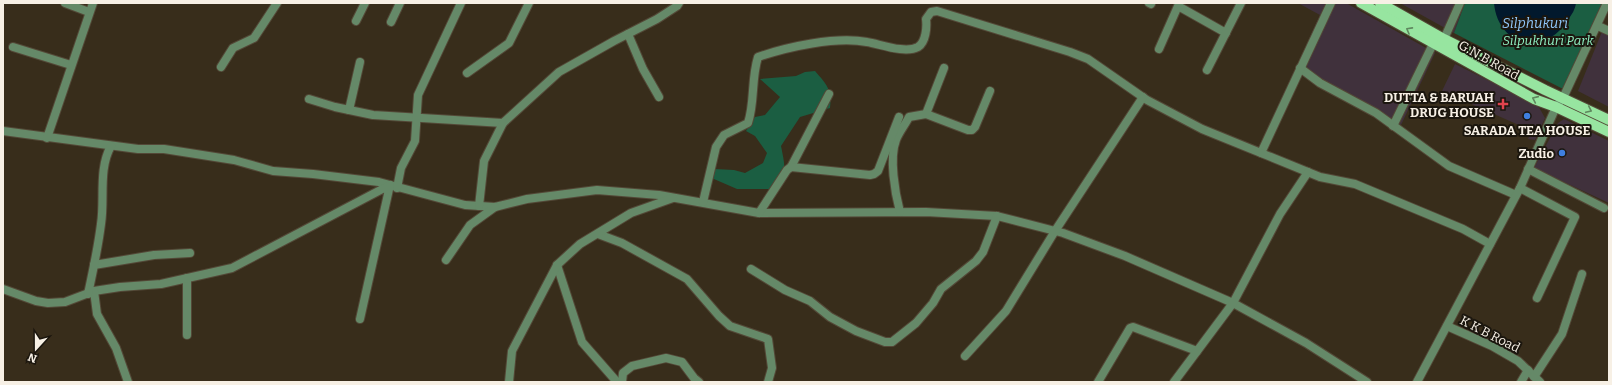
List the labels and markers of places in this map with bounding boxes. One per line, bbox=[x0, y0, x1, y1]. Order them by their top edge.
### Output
place label: DUTTA & BARUAH DRUG HOUSE bbox=[1384, 90, 1494, 120]
marker: DUTTA & BARUAH DRUG HOUSE bbox=[1497, 98, 1509, 110]
marker: SARADA TEA HOUSE bbox=[1522, 111, 1532, 121]
place label: SARADA TEA HOUSE bbox=[1464, 123, 1590, 138]
place label: Zudio bbox=[1518, 146, 1554, 161]
marker: Zudio bbox=[1557, 148, 1567, 158]

